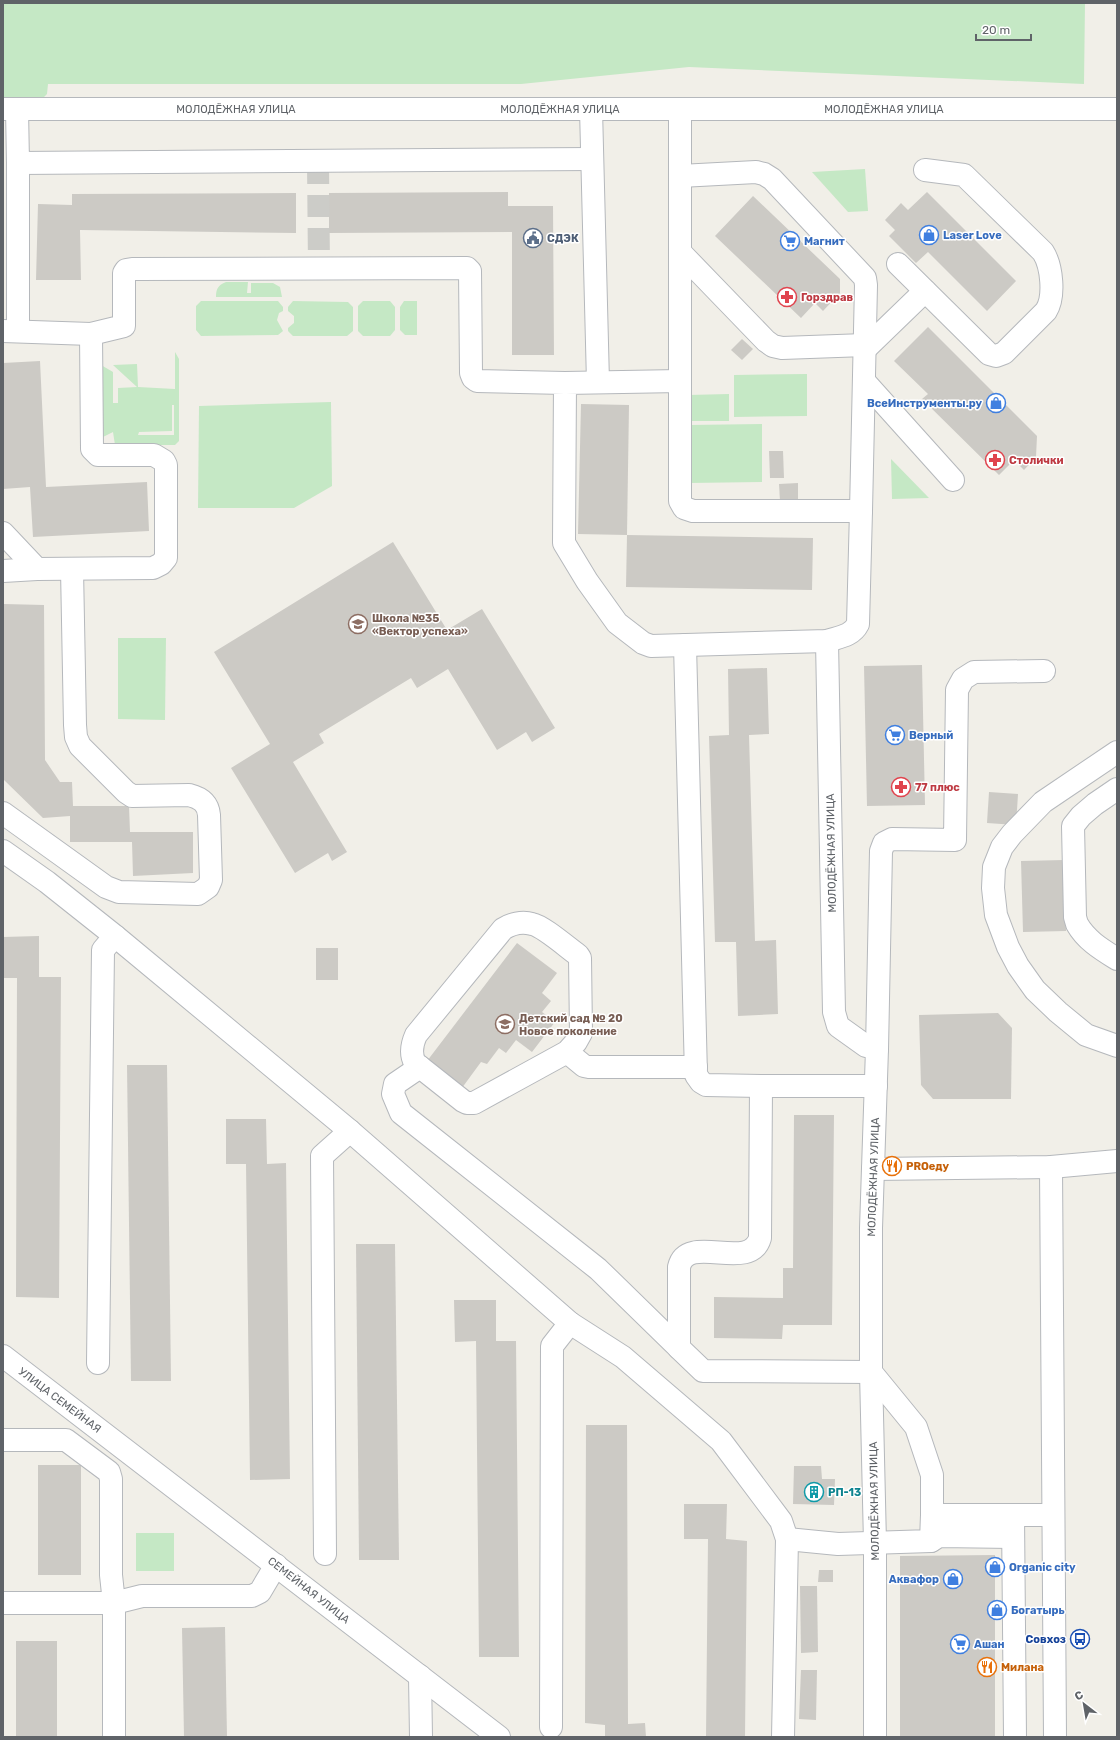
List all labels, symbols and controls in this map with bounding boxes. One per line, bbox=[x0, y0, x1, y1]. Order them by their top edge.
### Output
scale bar bbox=[976, 16, 1031, 42]
text: 20 m bbox=[982, 23, 1010, 37]
street label: МОЛОДЁЖНАЯ УЛИЦА bbox=[176, 103, 296, 116]
street label: МОЛОДЁЖНАЯ УЛИЦА bbox=[500, 103, 620, 116]
street label: МОЛОДЁЖНАЯ УЛИЦА bbox=[824, 103, 944, 116]
shop icon: Laser Love bbox=[918, 224, 940, 246]
public building icon: СДЭК bbox=[522, 227, 544, 249]
place label: Laser Love bbox=[943, 229, 1002, 242]
supermarket icon: Магнит bbox=[779, 230, 801, 252]
place label: СДЭК bbox=[547, 232, 579, 245]
place label: Магнит bbox=[804, 235, 845, 248]
pharmacy icon: Горздрав bbox=[776, 286, 798, 308]
place label: Горздрав bbox=[801, 291, 853, 304]
shop icon: ВсеИнструменты.ру bbox=[985, 392, 1007, 414]
place label: ВсеИнструменты.ру bbox=[867, 397, 982, 410]
pharmacy icon: Столички bbox=[984, 449, 1006, 471]
place label: Столички bbox=[1009, 454, 1064, 467]
place label: Школа №35 «Вектор успеха» bbox=[372, 612, 468, 638]
school or university icon: Школа №35 «Вектор успеха» bbox=[347, 613, 369, 635]
supermarket icon: Верный bbox=[884, 724, 906, 746]
place label: Верный bbox=[909, 729, 953, 742]
pharmacy icon: 77 плюс bbox=[890, 776, 912, 798]
place label: 77 плюс bbox=[915, 781, 960, 794]
street label: МОЛОДЁЖНАЯ УЛИЦА bbox=[824, 793, 839, 913]
place label: Детский сад № 20 Новое поколение bbox=[519, 1012, 623, 1038]
school or university icon: Детский сад № 20 Новое поколение bbox=[494, 1013, 516, 1035]
street label: МОЛОДЁЖНАЯ УЛИЦА bbox=[865, 1117, 882, 1237]
restaurant icon: PROеду bbox=[881, 1155, 903, 1177]
place label: PROеду bbox=[906, 1160, 950, 1173]
street label: УЛИЦА СЕМЕЙНАЯ bbox=[16, 1365, 104, 1436]
street label: МОЛОДЁЖНАЯ УЛИЦА bbox=[867, 1441, 882, 1561]
building icon: РП-13 bbox=[803, 1481, 825, 1503]
place label: РП-13 bbox=[828, 1486, 861, 1499]
street label: СЕМЕЙНАЯ УЛИЦА bbox=[265, 1554, 353, 1627]
shop icon: Organic city bbox=[984, 1556, 1006, 1578]
place label: Organic city bbox=[1009, 1561, 1076, 1574]
shop icon: Аквафор bbox=[942, 1568, 964, 1590]
place label: Аквафор bbox=[889, 1573, 939, 1586]
shop icon: Богатырь bbox=[986, 1599, 1008, 1621]
place label: Богатырь bbox=[1011, 1604, 1065, 1617]
bus stop icon: Совхоз bbox=[1069, 1628, 1091, 1650]
supermarket icon: Ашан bbox=[949, 1633, 971, 1655]
place label: Совхоз bbox=[1026, 1633, 1066, 1646]
place label: Ашан bbox=[974, 1638, 1005, 1651]
restaurant icon: Милана bbox=[976, 1656, 998, 1678]
place label: Милана bbox=[1001, 1661, 1044, 1674]
north arrow bbox=[1064, 1684, 1104, 1724]
text: С bbox=[1072, 1688, 1086, 1703]

